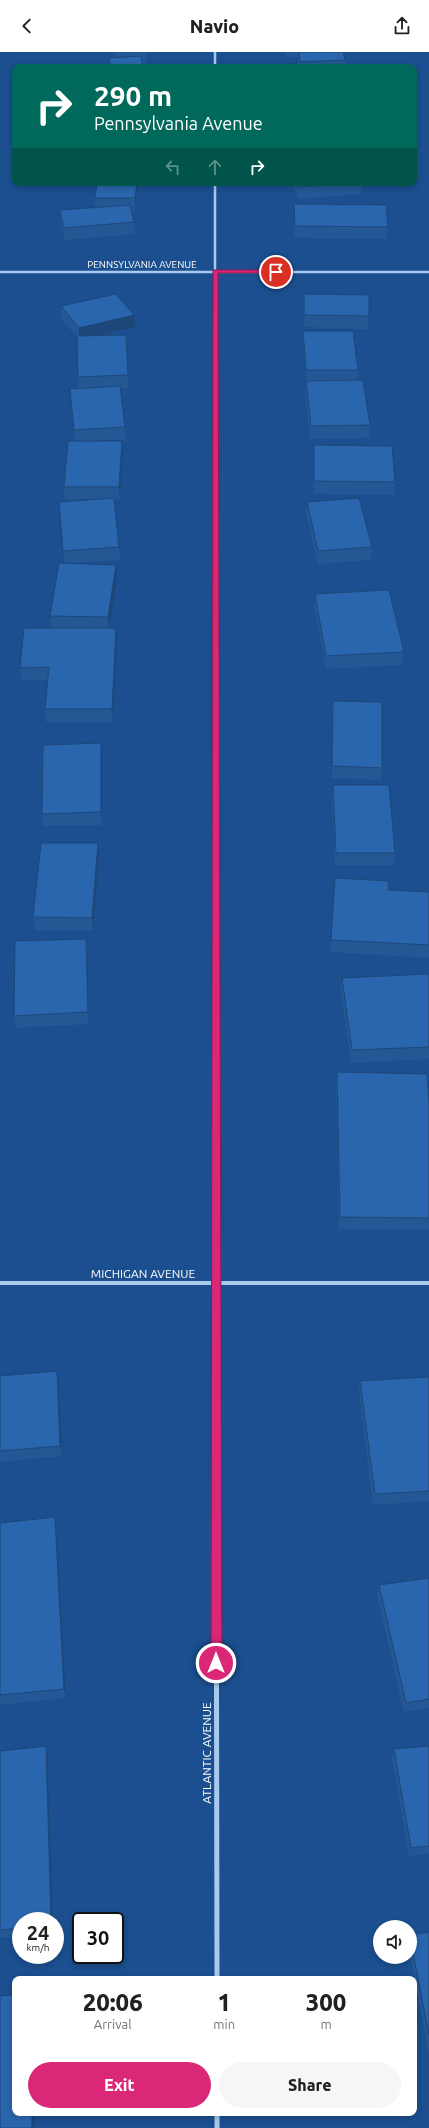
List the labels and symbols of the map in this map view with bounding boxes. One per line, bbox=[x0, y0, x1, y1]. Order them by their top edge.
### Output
pin bbox=[259, 255, 293, 289]
street label: PENNSYLVANIA AVENUE bbox=[87, 259, 197, 270]
street label: MICHIGAN AVENUE bbox=[91, 1267, 195, 1280]
position arrow bbox=[195, 1642, 237, 1684]
street label: ATLANTIC AVENUE bbox=[200, 1702, 213, 1804]
speed limit sign: 30 bbox=[72, 1912, 124, 1964]

